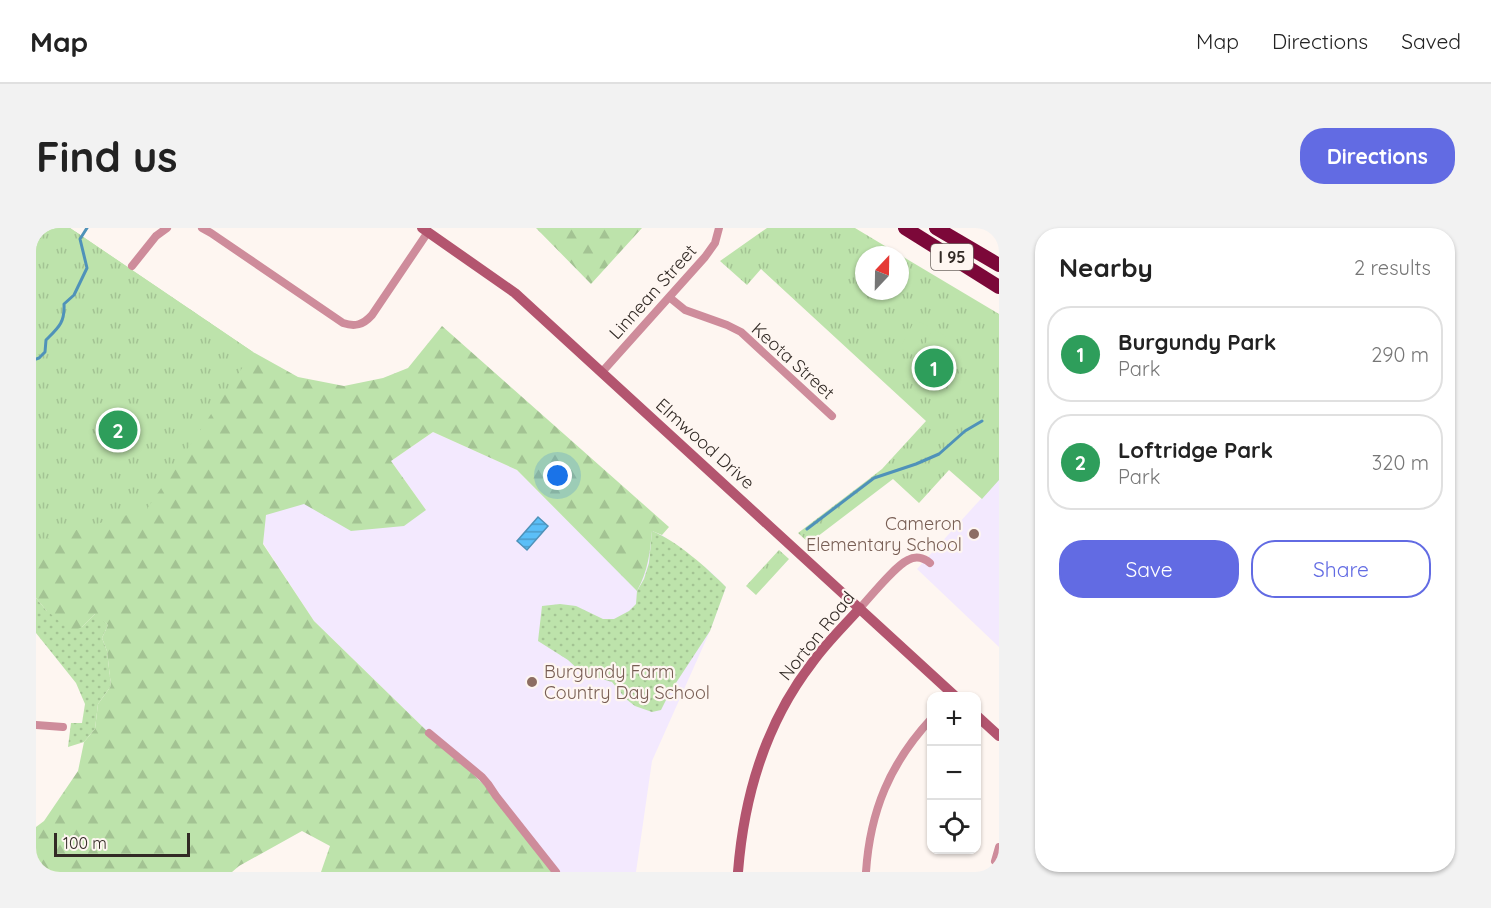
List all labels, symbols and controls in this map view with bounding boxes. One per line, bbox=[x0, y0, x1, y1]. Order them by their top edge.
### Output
text: Map bbox=[30, 24, 88, 59]
text: Map bbox=[1196, 28, 1239, 54]
text: Directions bbox=[1272, 28, 1368, 54]
text: Saved bbox=[1401, 28, 1461, 54]
button: Directions bbox=[1300, 128, 1455, 184]
text: Find us bbox=[36, 130, 178, 183]
street label: Linnean Street bbox=[604, 239, 701, 344]
road number: I 95 bbox=[931, 244, 973, 270]
north arrow bbox=[855, 246, 909, 300]
text: Nearby bbox=[1059, 251, 1153, 284]
text: 2 results bbox=[1354, 255, 1431, 280]
street label: Keota Street bbox=[747, 317, 840, 404]
text: Burgundy Park bbox=[1118, 328, 1276, 356]
text: 1 bbox=[1077, 342, 1084, 367]
text: 290 m bbox=[1371, 342, 1429, 367]
pin: 1 bbox=[914, 346, 954, 390]
text: Park bbox=[1118, 356, 1160, 381]
street label: Elmwood Drive bbox=[651, 393, 760, 494]
pin: 2 bbox=[98, 408, 137, 452]
text: Loftridge Park bbox=[1118, 436, 1273, 464]
text: 2 bbox=[1075, 450, 1086, 475]
text: 320 m bbox=[1372, 450, 1429, 475]
your location bbox=[543, 461, 572, 490]
text: Park bbox=[1118, 464, 1160, 489]
place label: Cameron Elementary School bbox=[806, 512, 962, 556]
marker: Cameron Elementary School bbox=[967, 527, 981, 541]
button: Save bbox=[1059, 540, 1239, 598]
button: Share bbox=[1251, 540, 1431, 598]
street label: Norton Road bbox=[774, 587, 859, 685]
place label: Burgundy Farm Country Day School bbox=[544, 660, 710, 704]
marker: Burgundy Farm Country Day School bbox=[525, 675, 539, 689]
map controls bbox=[927, 692, 981, 854]
button: + bbox=[927, 692, 981, 746]
button: − bbox=[927, 746, 981, 800]
button: locate bbox=[927, 800, 981, 854]
scale bar bbox=[54, 830, 190, 858]
text: 100 m bbox=[63, 833, 107, 853]

